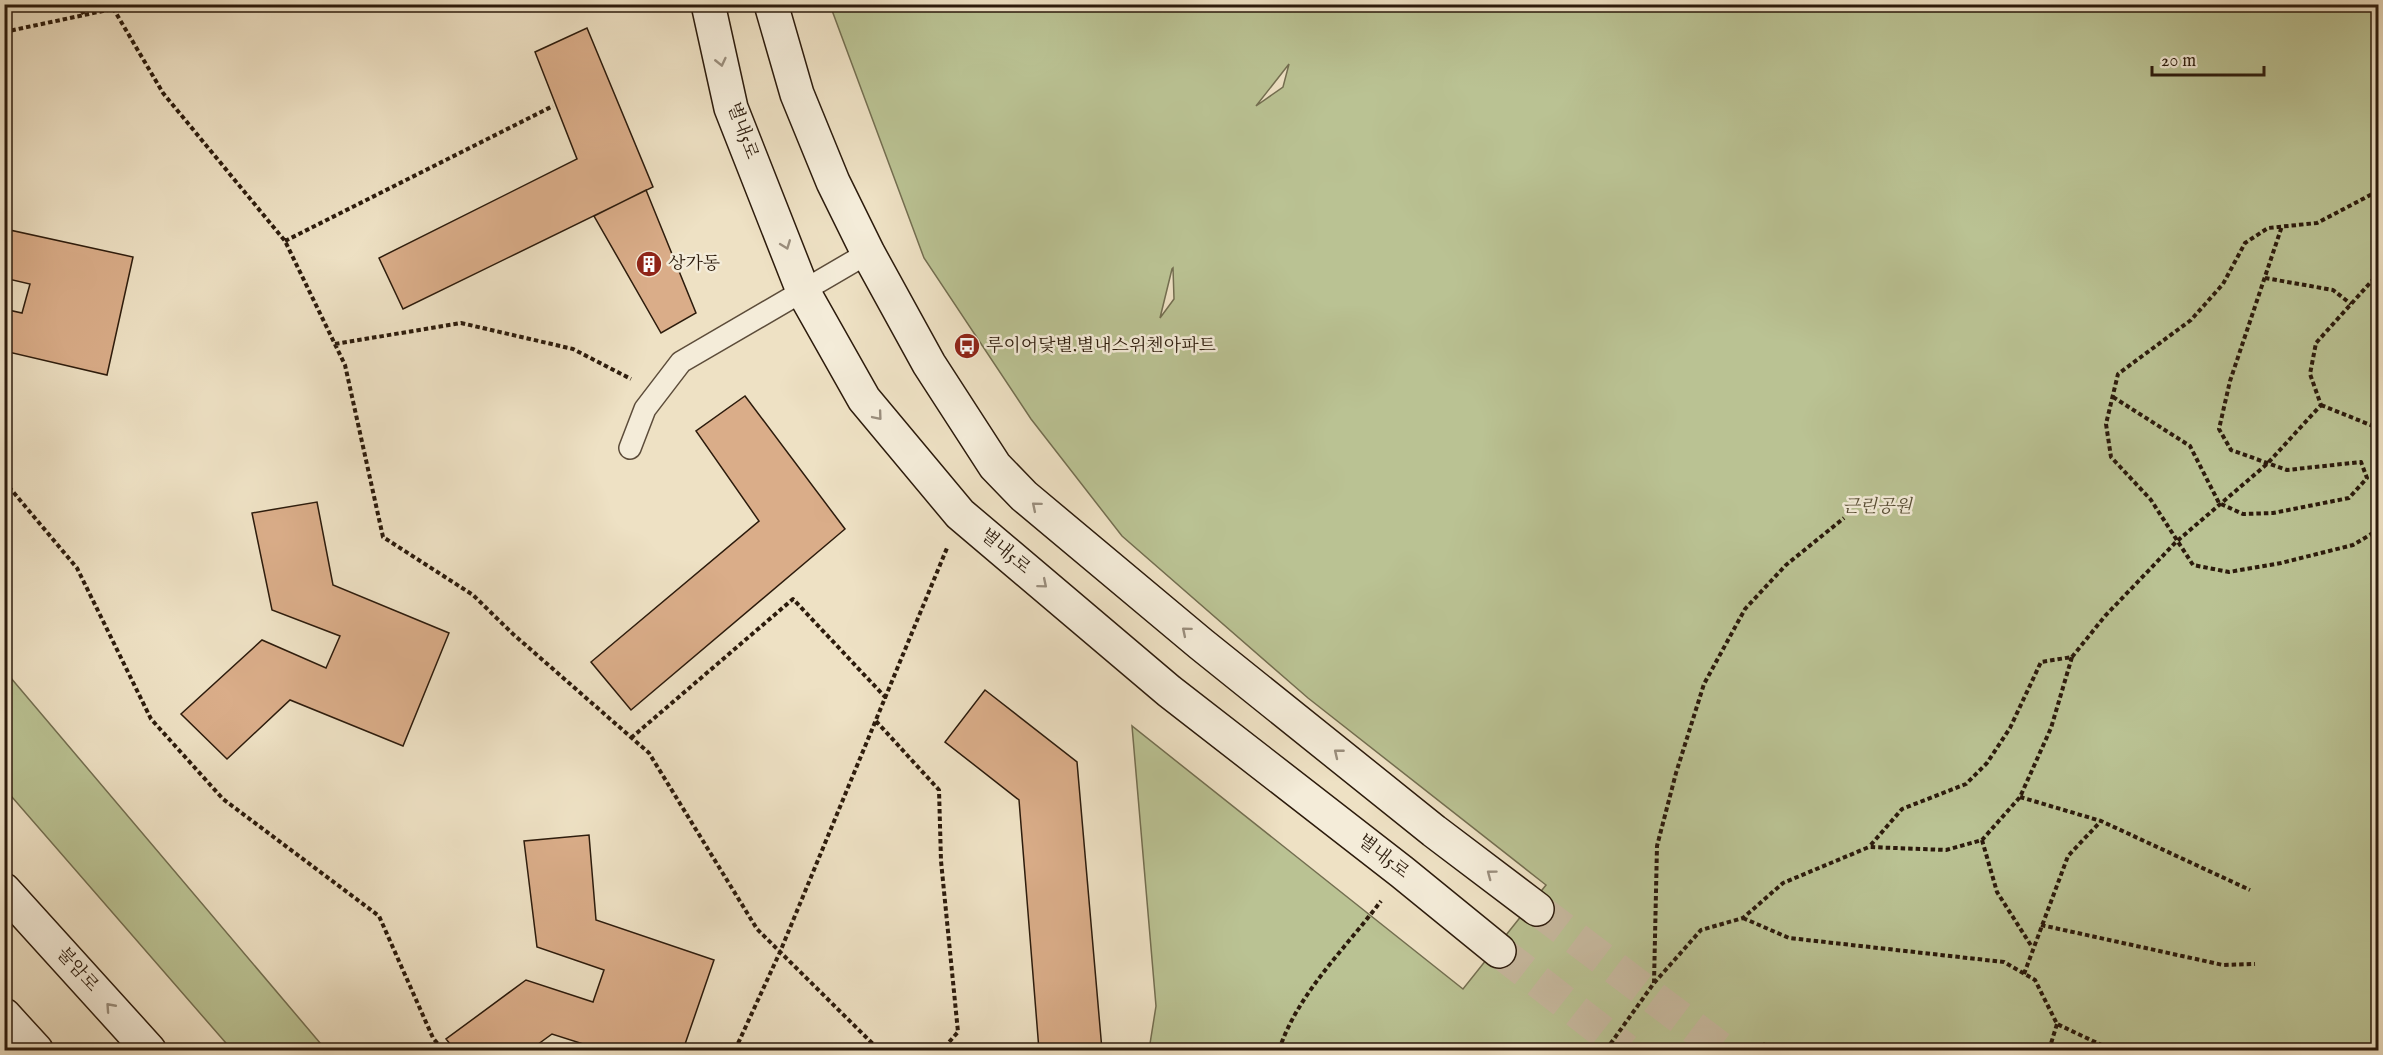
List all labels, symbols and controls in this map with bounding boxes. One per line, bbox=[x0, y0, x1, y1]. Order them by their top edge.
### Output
scale bar bbox=[2152, 39, 2264, 77]
text: 20 m bbox=[2161, 50, 2196, 73]
one-way arrow bbox=[713, 56, 726, 66]
street label: 별내5로 bbox=[721, 99, 763, 163]
one-way arrow bbox=[778, 239, 791, 250]
building icon: 상가동 bbox=[634, 249, 664, 279]
place label: 상가동 bbox=[668, 253, 720, 276]
bus stop icon: 루이어닻별.별내스위첸아파트 bbox=[952, 331, 982, 361]
place label: 루이어닻별.별내스위첸아파트 bbox=[986, 335, 1217, 358]
one-way arrow bbox=[870, 409, 881, 420]
park label: 근린공원 bbox=[1842, 496, 1913, 519]
one-way arrow bbox=[1032, 502, 1043, 513]
street label: 별내5로 bbox=[975, 524, 1035, 580]
one-way arrow bbox=[1036, 577, 1047, 588]
one-way arrow bbox=[1181, 627, 1192, 638]
one-way arrow bbox=[1333, 750, 1344, 761]
street label: 별내5로 bbox=[1353, 830, 1413, 884]
one-way arrow bbox=[1486, 870, 1497, 881]
street label: 불암로 bbox=[51, 943, 103, 997]
one-way arrow bbox=[106, 1003, 117, 1014]

